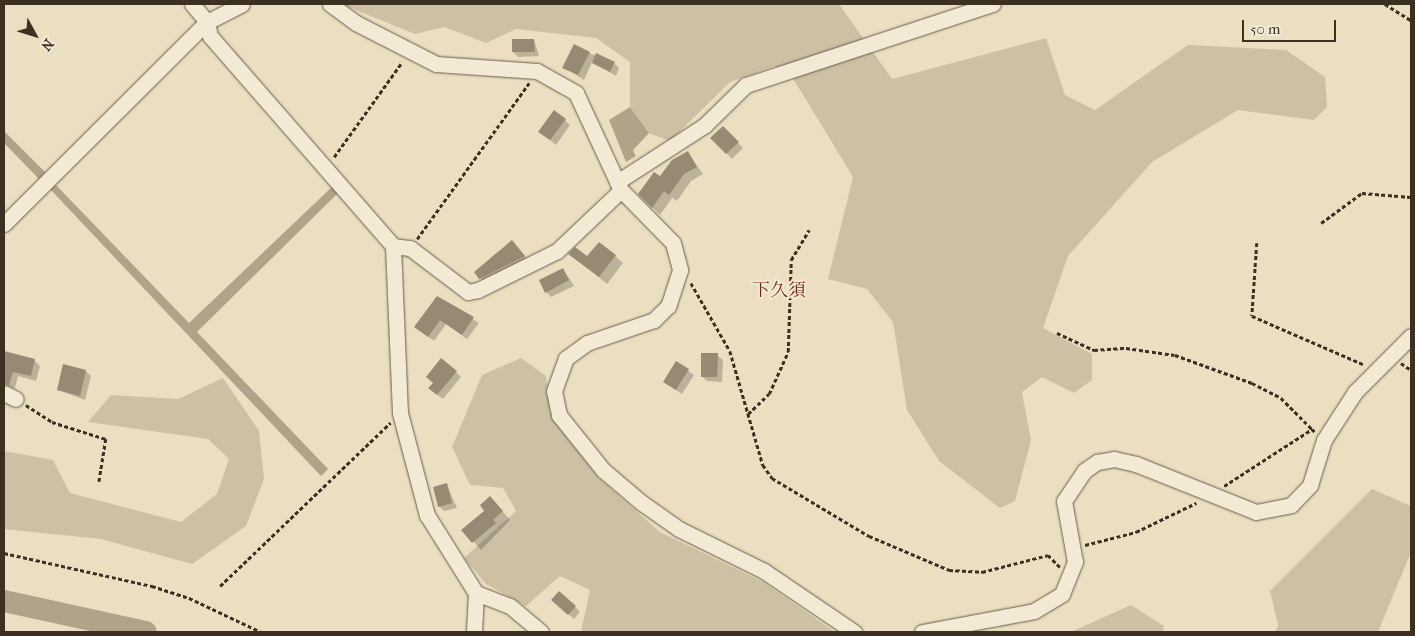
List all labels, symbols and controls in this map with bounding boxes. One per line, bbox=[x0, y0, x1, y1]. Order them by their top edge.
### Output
north arrow bbox=[10, 10, 60, 60]
scale bar bbox=[1245, 10, 1339, 42]
text: 50 m bbox=[1250, 20, 1280, 38]
text: N bbox=[37, 35, 57, 54]
district label: 下久須 bbox=[752, 280, 806, 302]

